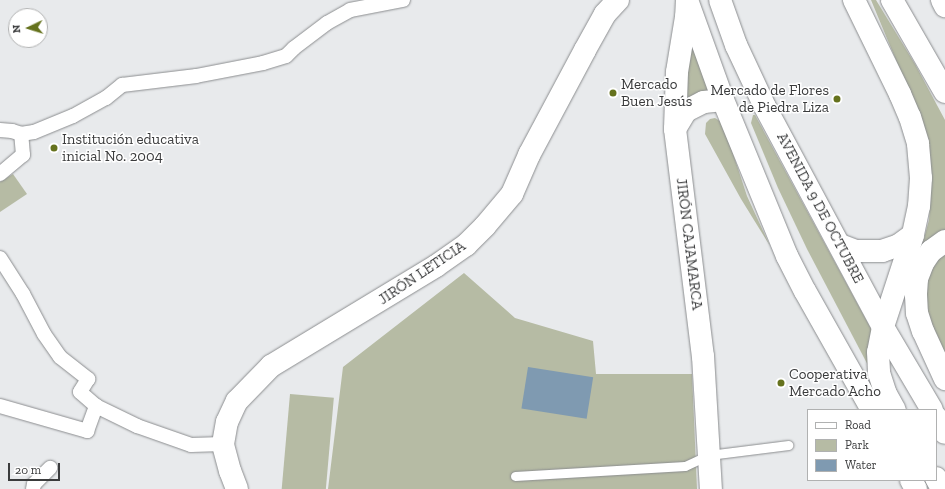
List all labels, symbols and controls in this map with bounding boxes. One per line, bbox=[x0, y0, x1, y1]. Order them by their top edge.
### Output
north arrow bbox=[8, 8, 48, 48]
text: N bbox=[10, 24, 23, 33]
place label: Mercado Buen Jesús bbox=[621, 75, 693, 110]
place label: Mercado de Flores de Piedra Liza bbox=[711, 81, 829, 116]
marker: Mercado Buen Jesús bbox=[608, 88, 618, 98]
marker: Mercado de Flores de Piedra Liza bbox=[832, 94, 842, 104]
place label: Institución educativa inicial No. 2004 bbox=[62, 130, 199, 165]
street label: AVENIDA 9 DE OCTUBRE bbox=[773, 130, 867, 286]
marker: Institución educativa inicial No. 2004 bbox=[49, 143, 59, 153]
street label: JIRÓN CAJAMARCA bbox=[672, 177, 706, 311]
street label: JIRÓN LETICIA bbox=[375, 237, 469, 309]
place label: Cooperativa Mercado Acho bbox=[789, 365, 881, 400]
marker: Cooperativa Mercado Acho bbox=[776, 378, 786, 388]
legend bbox=[807, 409, 937, 481]
text: Road bbox=[845, 418, 871, 432]
text: Park bbox=[845, 438, 869, 452]
scale bar bbox=[10, 455, 62, 481]
text: Water bbox=[845, 458, 877, 472]
text: 20 m bbox=[15, 463, 41, 477]

